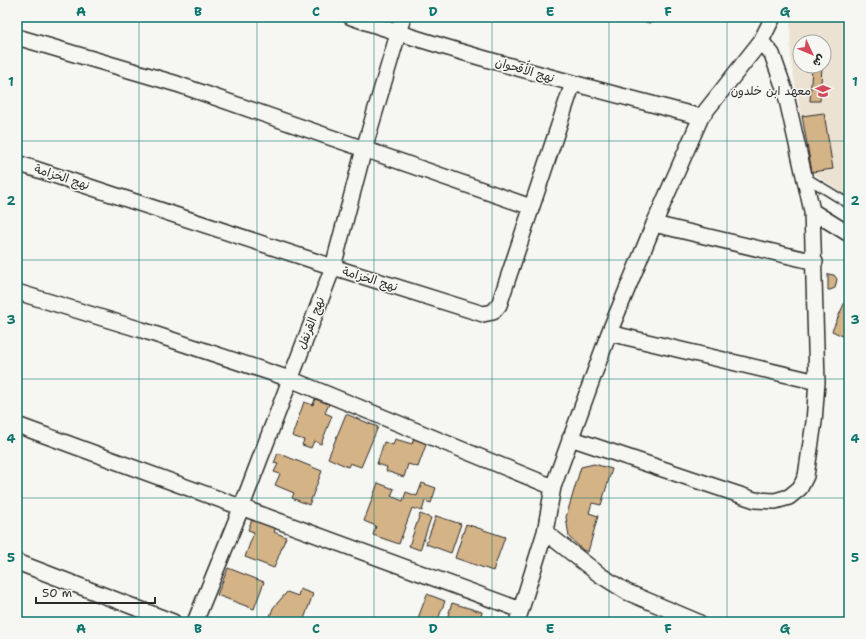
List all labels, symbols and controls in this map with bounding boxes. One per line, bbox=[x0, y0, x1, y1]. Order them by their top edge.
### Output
text: A bbox=[76, 3, 86, 20]
text: B bbox=[194, 3, 202, 20]
text: C bbox=[312, 3, 320, 20]
text: D bbox=[428, 3, 438, 20]
text: E bbox=[546, 3, 555, 20]
text: F bbox=[664, 3, 672, 20]
text: G bbox=[780, 3, 791, 20]
north arrow bbox=[792, 34, 832, 74]
street label: نهج الأُقحوان bbox=[493, 50, 558, 87]
text: ش bbox=[809, 51, 828, 70]
text: 1 bbox=[8, 73, 14, 90]
text: 1 bbox=[852, 73, 858, 90]
school or university icon: معهد ابن خلدون bbox=[814, 82, 832, 100]
place label: معهد ابن خلدون bbox=[731, 83, 811, 99]
street label: نهج الخزامة bbox=[32, 161, 92, 194]
text: 2 bbox=[6, 192, 16, 209]
text: 2 bbox=[850, 192, 860, 209]
street label: نهج الخزامة bbox=[340, 263, 400, 296]
street label: نهج القرنفل bbox=[294, 294, 329, 352]
text: 3 bbox=[6, 311, 16, 328]
text: 3 bbox=[850, 311, 860, 328]
text: 4 bbox=[6, 430, 16, 447]
text: 4 bbox=[850, 430, 860, 447]
text: 5 bbox=[7, 549, 15, 566]
text: 5 bbox=[851, 549, 859, 566]
scale bar bbox=[36, 579, 155, 605]
text: 50 m bbox=[42, 585, 72, 601]
text: A bbox=[76, 620, 86, 637]
text: B bbox=[194, 620, 202, 637]
text: C bbox=[312, 620, 320, 637]
text: D bbox=[428, 620, 438, 637]
text: E bbox=[546, 620, 555, 637]
text: F bbox=[664, 620, 672, 637]
text: G bbox=[780, 620, 791, 637]

